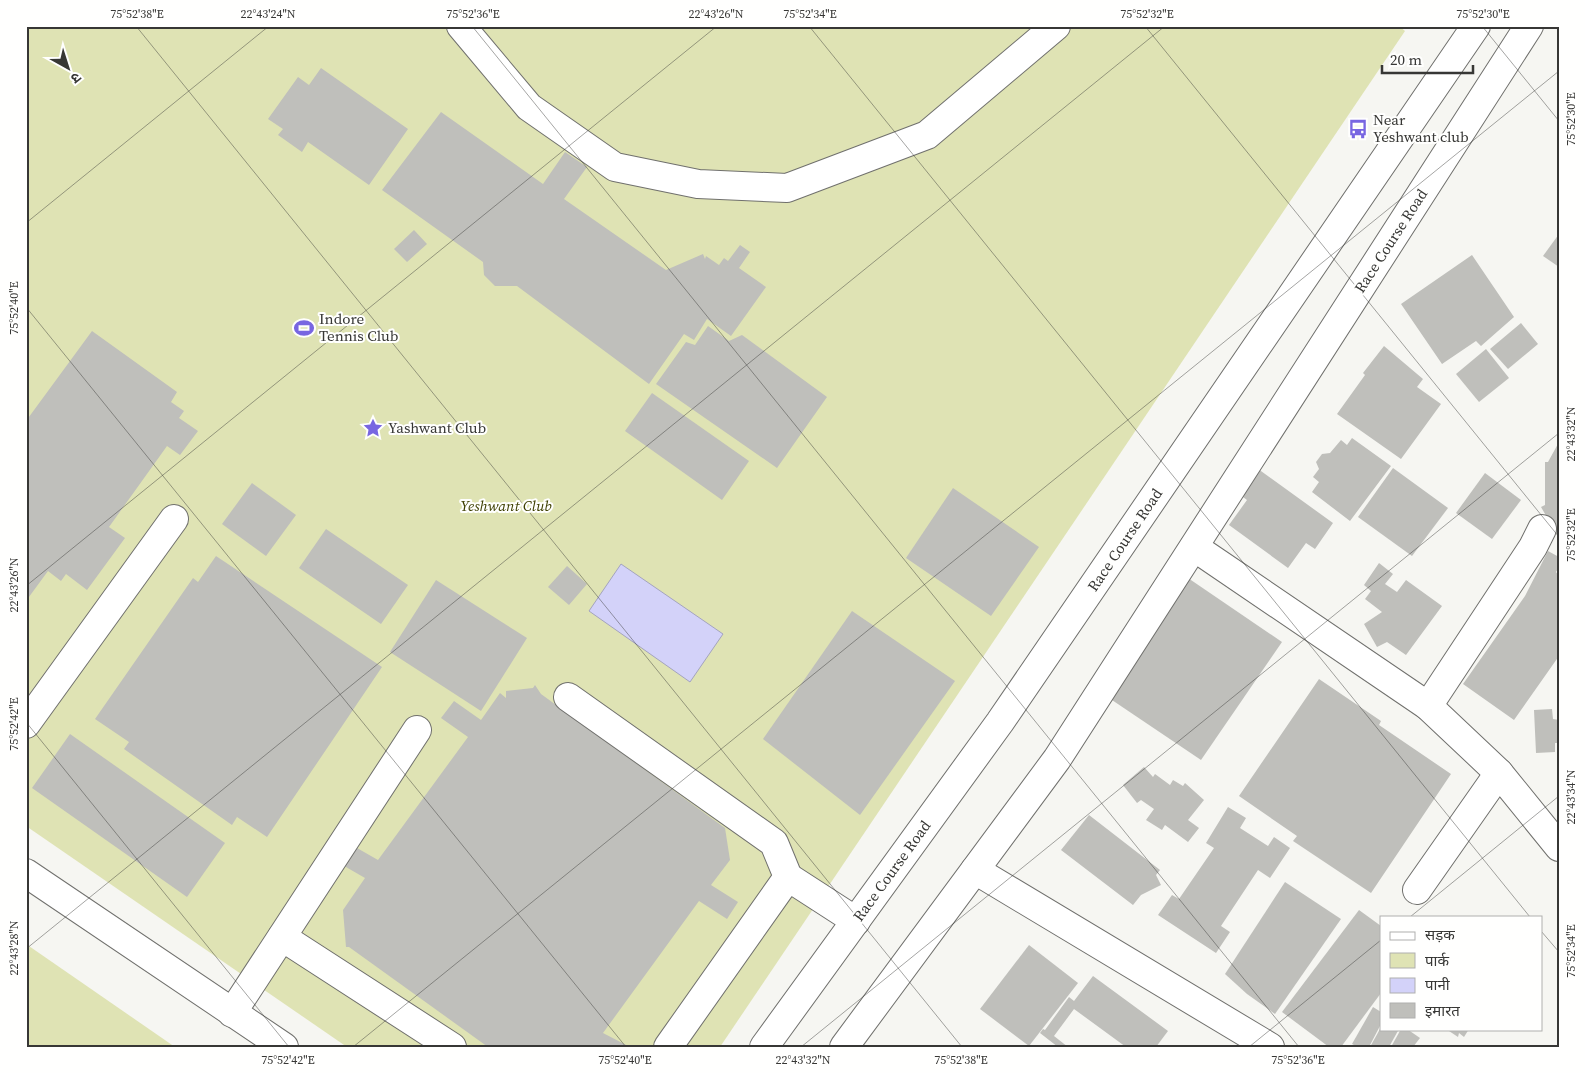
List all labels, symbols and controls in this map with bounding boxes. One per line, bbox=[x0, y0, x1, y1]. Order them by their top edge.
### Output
text: 75°52'38"E bbox=[110, 6, 164, 22]
text: 22°43'24"N bbox=[240, 6, 296, 22]
text: 75°52'36"E bbox=[446, 6, 500, 22]
text: 22°43'26"N bbox=[688, 6, 744, 22]
text: 75°52'34"E bbox=[783, 6, 837, 22]
text: 75°52'32"E bbox=[1120, 6, 1174, 22]
text: 75°52'30"E bbox=[1456, 6, 1510, 22]
north arrow bbox=[42, 42, 92, 92]
scale bar bbox=[1382, 42, 1474, 74]
text: 20 m bbox=[1390, 49, 1422, 70]
text: उ bbox=[66, 68, 86, 89]
text: 75°52'30"E bbox=[1563, 92, 1579, 146]
place label: Near Yeshwant club bbox=[1373, 109, 1469, 147]
bus stop icon: Near Yeshwant club bbox=[1347, 118, 1369, 140]
street label: Race Course Road bbox=[1349, 184, 1432, 297]
text: 75°52'40"E bbox=[6, 281, 22, 335]
place label: Indore Tennis Club bbox=[319, 308, 399, 346]
sports icon: Indore Tennis Club bbox=[293, 317, 315, 339]
text: 22°43'32"N bbox=[1563, 406, 1579, 462]
place icon: Yashwant Club bbox=[362, 417, 384, 439]
place label: Yashwant Club bbox=[388, 417, 486, 438]
street label: Race Course Road bbox=[1082, 484, 1167, 595]
park label: Yeshwant Club bbox=[460, 495, 552, 516]
text: 75°52'32"E bbox=[1563, 508, 1579, 562]
text: 22°43'26"N bbox=[6, 557, 22, 613]
text: 75°52'42"E bbox=[6, 697, 22, 751]
text: 22°43'34"N bbox=[1563, 769, 1579, 825]
street label: Race Course Road bbox=[848, 816, 936, 925]
legend bbox=[1380, 916, 1542, 1030]
text: 22°43'28"N bbox=[6, 920, 22, 976]
text: सड़क bbox=[1425, 924, 1455, 945]
text: 75°52'34"E bbox=[1563, 924, 1579, 978]
text: पार्क bbox=[1425, 950, 1449, 971]
text: पानी bbox=[1425, 974, 1451, 995]
text: इमारत bbox=[1425, 1000, 1460, 1021]
text: 75°52'42"E bbox=[261, 1052, 315, 1068]
text: 75°52'40"E bbox=[598, 1052, 652, 1068]
text: 22°43'32"N bbox=[775, 1052, 831, 1068]
text: 75°52'38"E bbox=[934, 1052, 988, 1068]
text: 75°52'36"E bbox=[1271, 1052, 1325, 1068]

